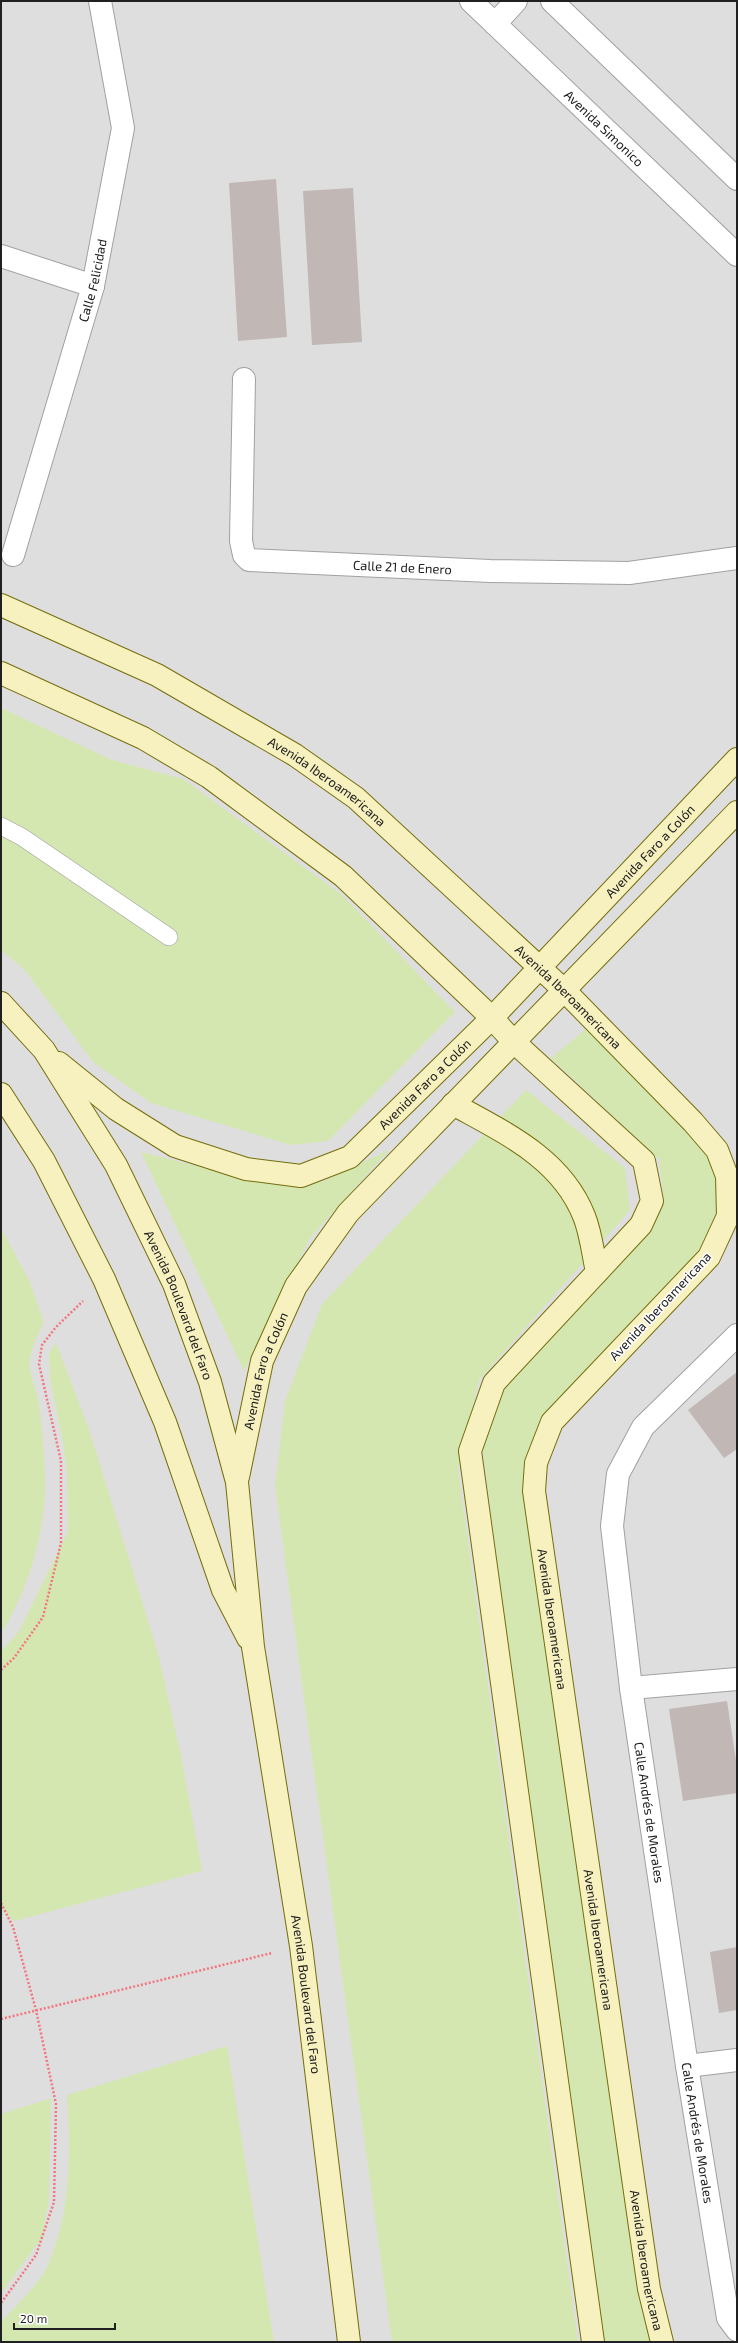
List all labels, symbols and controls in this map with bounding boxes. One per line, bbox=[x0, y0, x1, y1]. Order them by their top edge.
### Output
street label: Avenida Simonico bbox=[561, 86, 647, 170]
street label: Calle Felicidad bbox=[75, 238, 110, 324]
street label: Calle 21 de Enero bbox=[353, 557, 452, 577]
street label: Avenida Iberoamericana bbox=[265, 733, 389, 830]
street label: Avenida Faro a Colón bbox=[602, 801, 698, 901]
street label: Avenida Iberoamericana bbox=[512, 941, 625, 1052]
street label: Avenida Faro a Colón bbox=[375, 1035, 474, 1133]
street label: Avenida Boulevard del Faro bbox=[141, 1228, 216, 1382]
street label: Avenida Iberoamericana bbox=[606, 1249, 714, 1363]
street label: Avenida Faro a Colón bbox=[240, 1309, 291, 1431]
street label: Avenida Iberoamericana bbox=[534, 1548, 571, 1691]
street label: Calle Andrés de Morales bbox=[631, 1741, 668, 1884]
street label: Avenida Iberoamericana bbox=[581, 1868, 617, 2011]
street label: Avenida Boulevard del Faro bbox=[288, 1914, 324, 2075]
street label: Calle Andrés de Morales bbox=[679, 2061, 717, 2204]
street label: Avenida Iberoamericana bbox=[627, 2189, 667, 2332]
scale bar bbox=[14, 2305, 115, 2331]
text: 20 m bbox=[20, 2311, 47, 2325]

